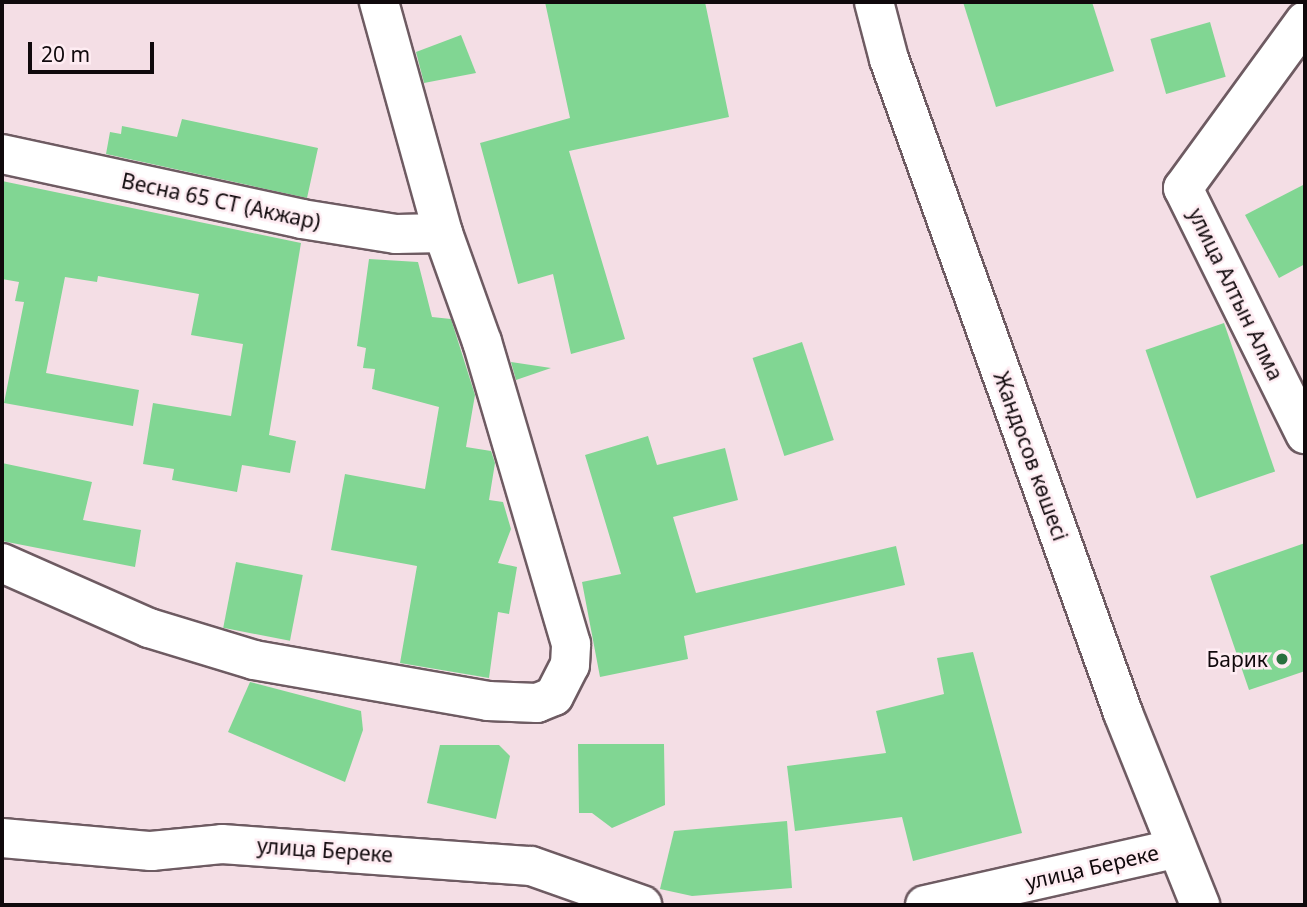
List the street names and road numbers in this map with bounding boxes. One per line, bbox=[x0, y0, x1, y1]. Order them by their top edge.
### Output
street label: Весна 65 СТ (Акжар) bbox=[119, 168, 323, 234]
street label: улица Алтын Алма bbox=[1183, 204, 1289, 384]
street label: Жандосов көшесі bbox=[989, 368, 1073, 544]
street label: улица Береке bbox=[256, 833, 394, 867]
street label: улица Береке bbox=[1023, 839, 1161, 895]

